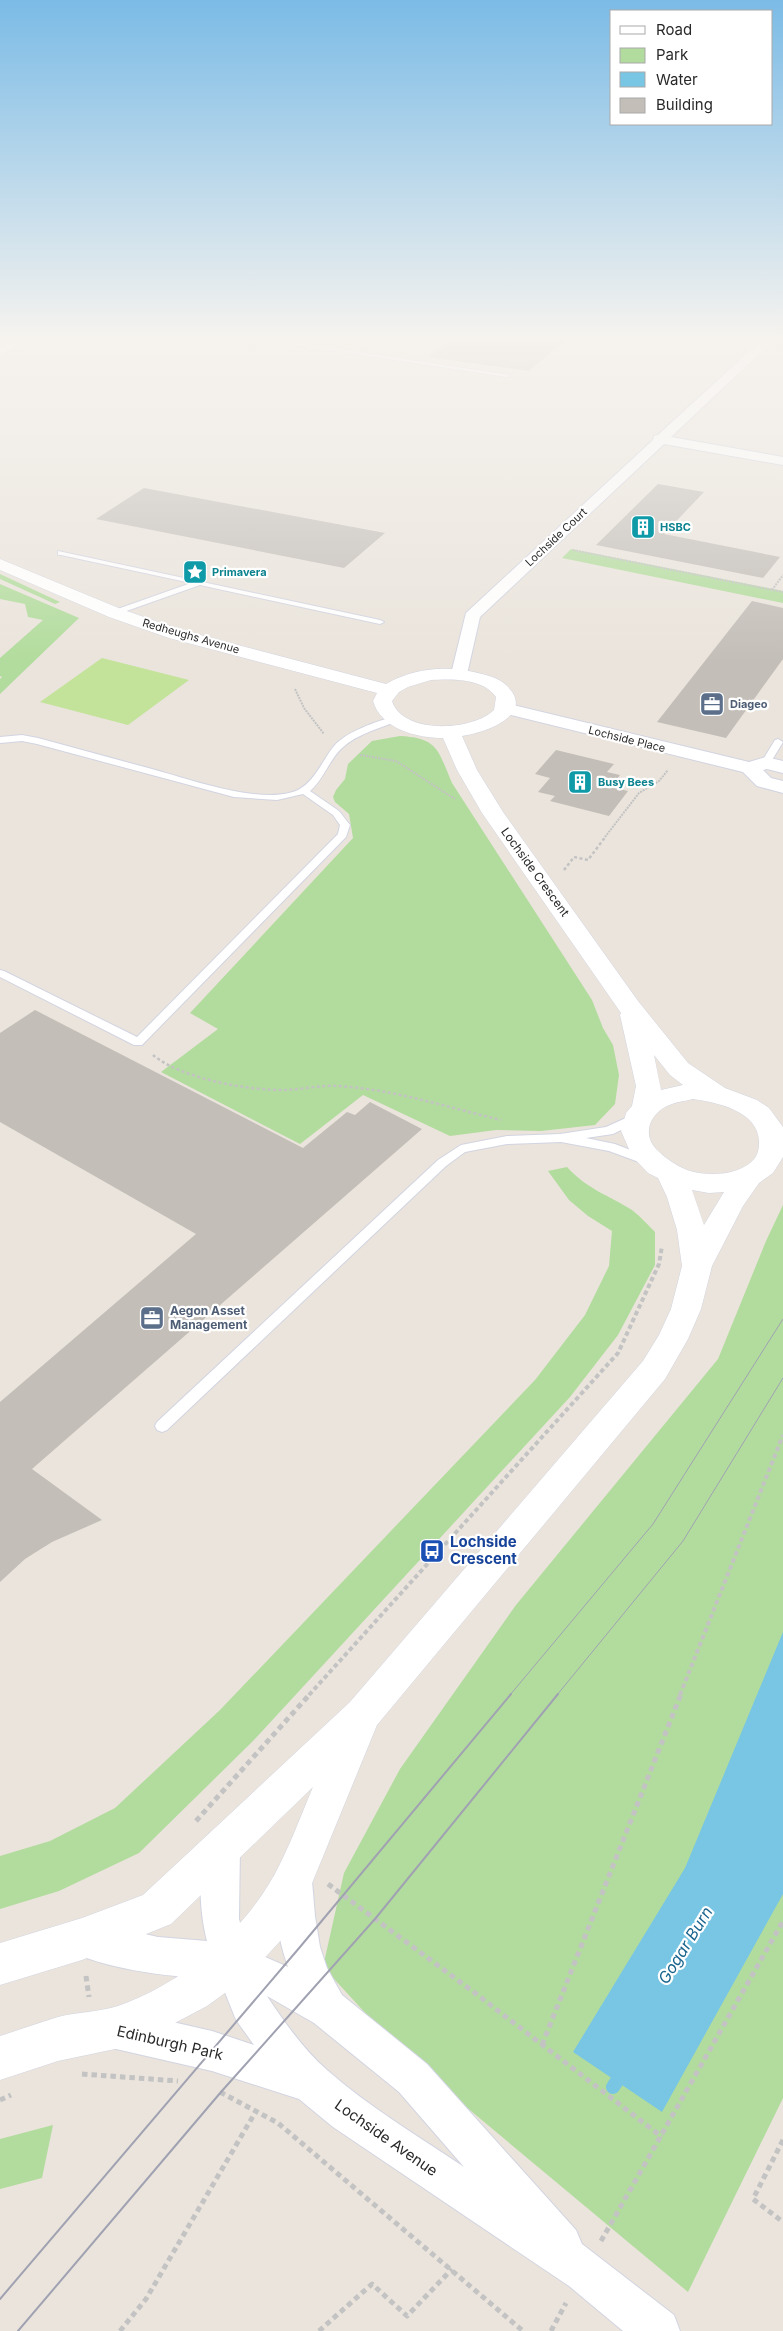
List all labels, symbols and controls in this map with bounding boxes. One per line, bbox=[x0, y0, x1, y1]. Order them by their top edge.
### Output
legend bbox=[610, 10, 773, 125]
text: Road bbox=[656, 20, 692, 39]
text: Park bbox=[656, 45, 689, 64]
text: Water bbox=[656, 70, 698, 89]
text: Building bbox=[656, 95, 713, 114]
street label: Lochside Court bbox=[522, 505, 590, 569]
building icon: HSBC bbox=[630, 514, 656, 540]
place label: HSBC bbox=[660, 520, 691, 534]
place icon: Primavera bbox=[182, 559, 208, 585]
place label: Primavera bbox=[212, 565, 267, 579]
street label: Redheughs Avenue bbox=[141, 615, 241, 657]
office icon: Diageo bbox=[699, 691, 725, 717]
place label: Diageo bbox=[730, 697, 768, 711]
street label: Lochside Place bbox=[587, 723, 667, 755]
building icon: Busy Bees bbox=[567, 769, 593, 795]
place label: Busy Bees bbox=[598, 775, 654, 789]
street label: Lochside Crescent bbox=[498, 824, 573, 919]
place label: Aegon Asset Management bbox=[170, 1303, 248, 1332]
office icon: Aegon Asset Management bbox=[139, 1305, 165, 1331]
place label: Lochside Crescent bbox=[450, 1532, 517, 1568]
bus stop icon: Lochside Crescent bbox=[419, 1538, 445, 1564]
water label: Gogar Burn bbox=[653, 1903, 717, 1987]
street label: Edinburgh Park bbox=[115, 2021, 226, 2064]
street label: Lochside Avenue bbox=[331, 2095, 441, 2180]

